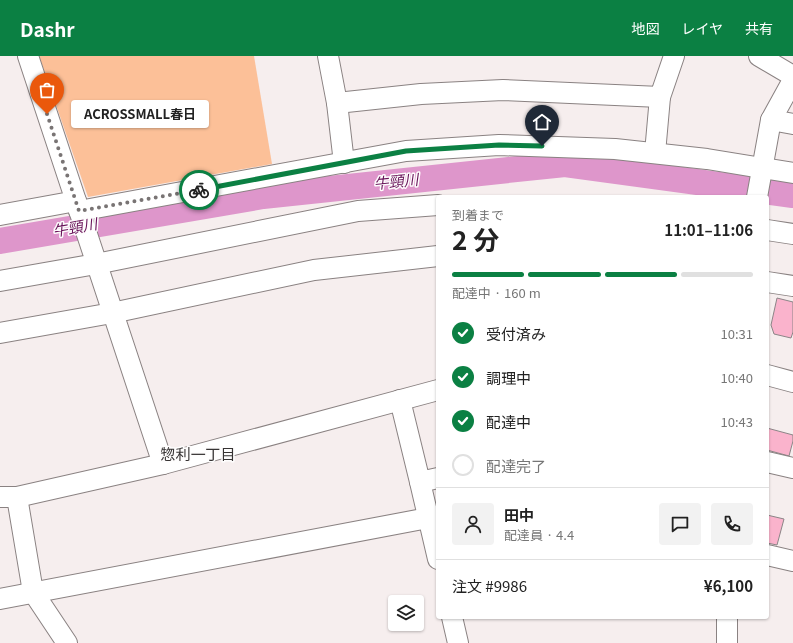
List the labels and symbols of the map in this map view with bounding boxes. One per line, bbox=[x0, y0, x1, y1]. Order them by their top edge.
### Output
pin bbox=[30, 73, 64, 114]
callout: ACROSSMALL春日 bbox=[71, 100, 209, 128]
pin bbox=[525, 105, 559, 146]
water label: 牛頸川 bbox=[372, 168, 421, 193]
courier bbox=[179, 170, 219, 210]
water label: 牛頸川 bbox=[51, 212, 101, 241]
district label: 惣利一丁目 bbox=[160, 443, 236, 464]

